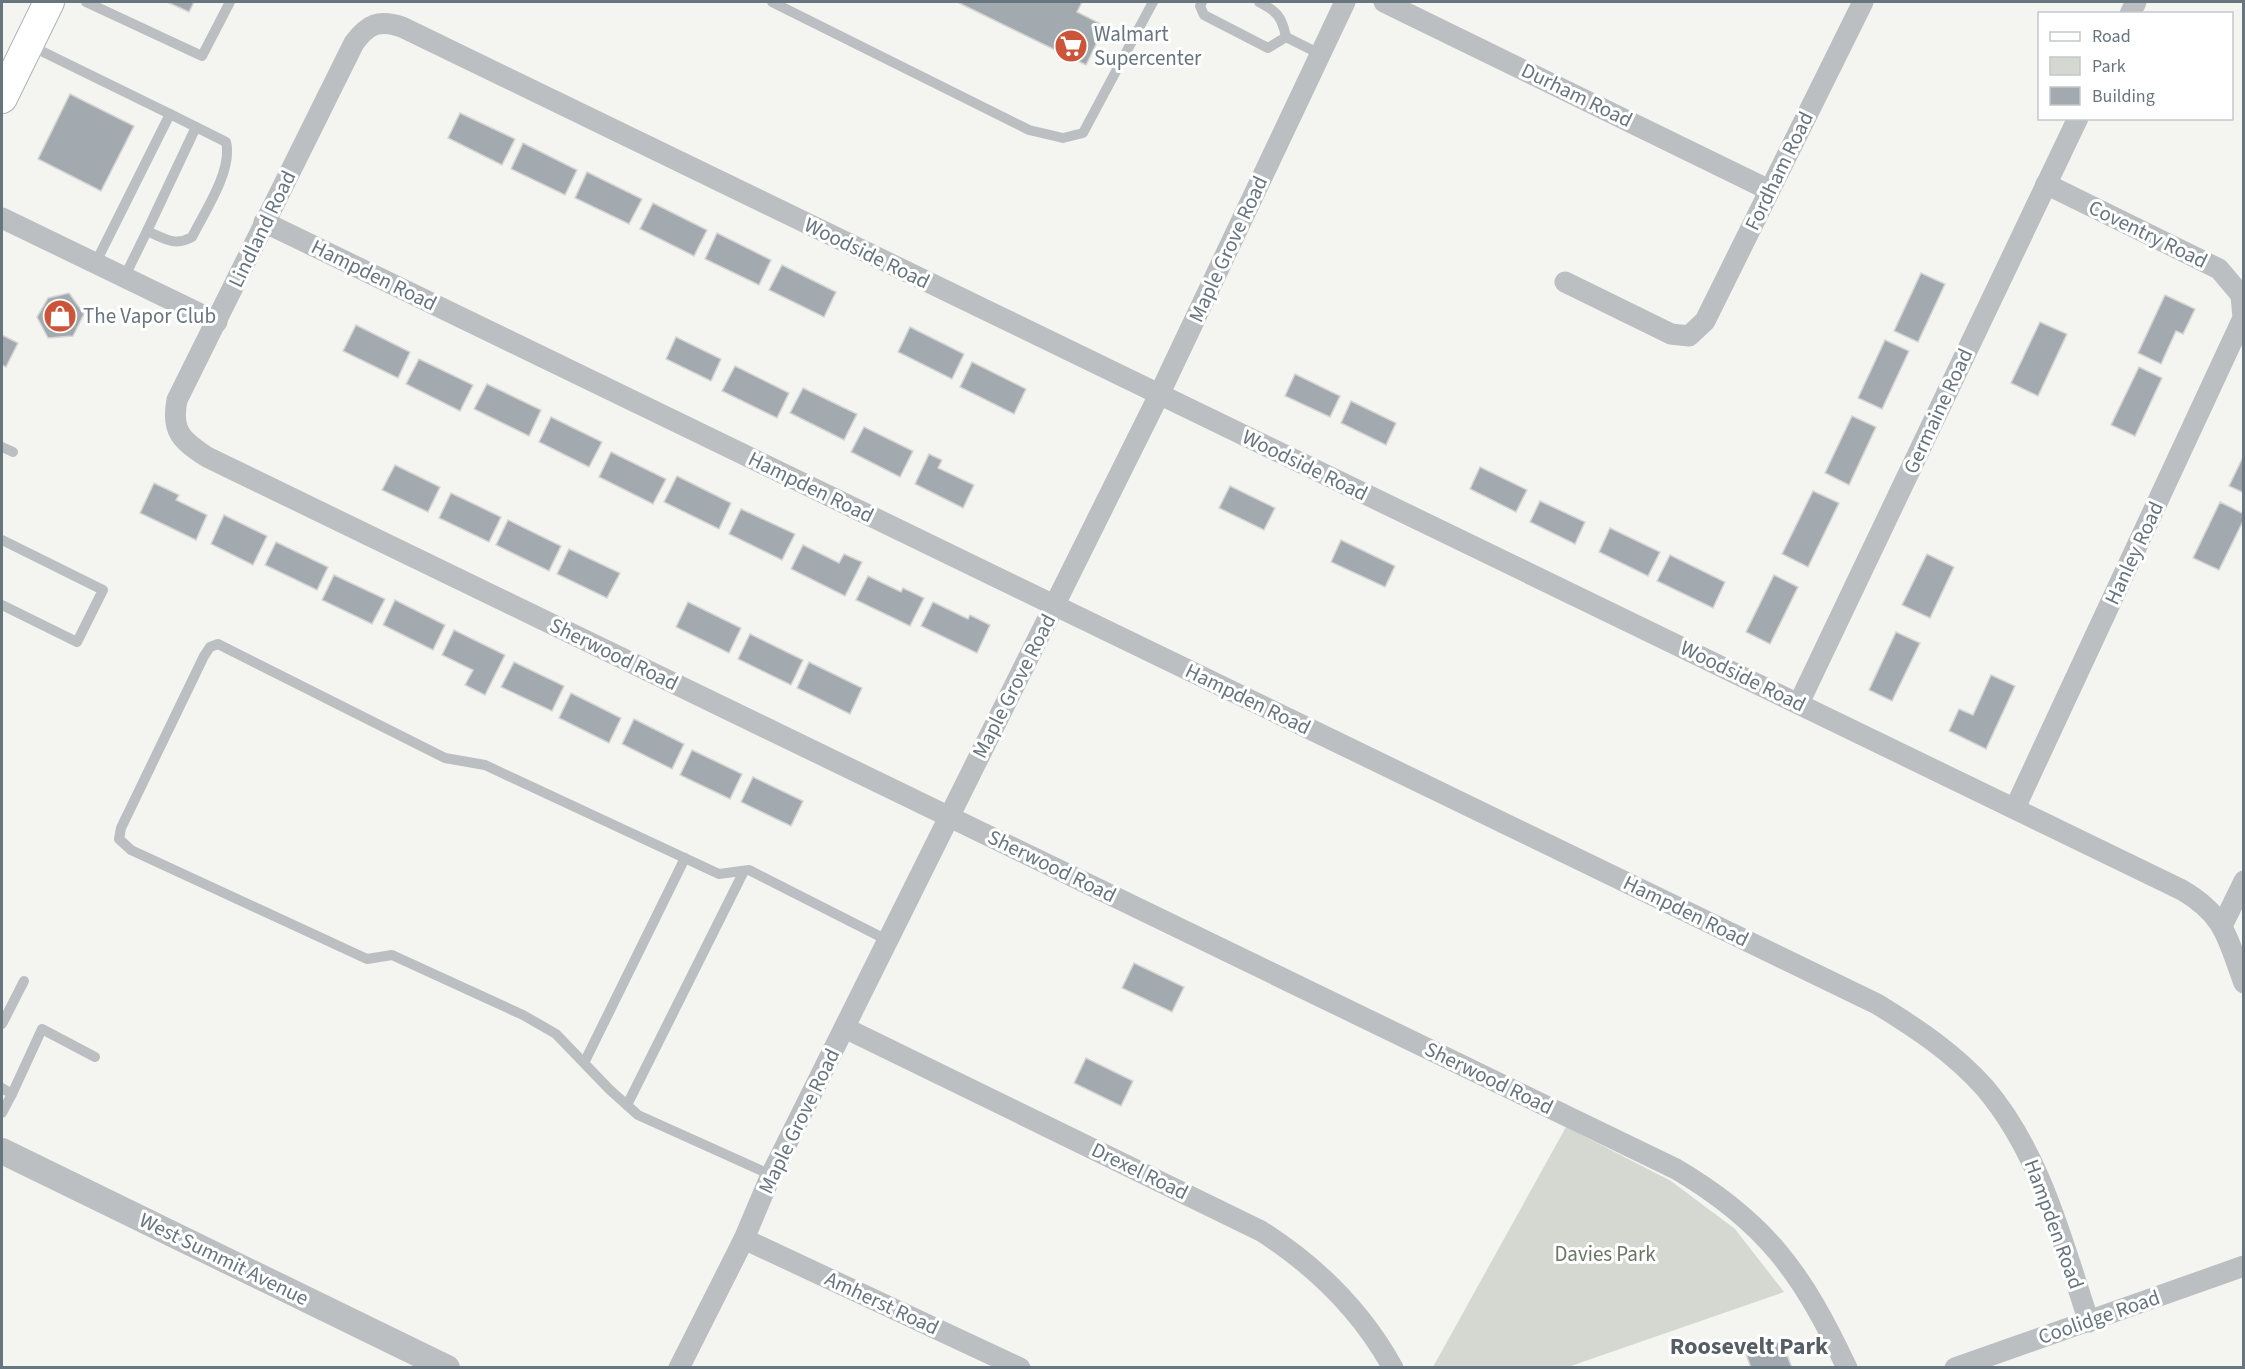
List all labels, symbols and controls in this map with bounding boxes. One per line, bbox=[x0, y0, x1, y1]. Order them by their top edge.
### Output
legend bbox=[2038, 12, 2233, 120]
place label: Walmart Supercenter bbox=[1094, 19, 1202, 73]
text: Road bbox=[2092, 24, 2131, 49]
supermarket icon: Walmart Supercenter bbox=[1053, 28, 1089, 64]
text: Park bbox=[2092, 54, 2126, 79]
street label: Durham Road bbox=[1516, 55, 1638, 135]
text: Building bbox=[2092, 84, 2155, 109]
street label: Fordham Road bbox=[1737, 107, 1821, 235]
street label: Lindland Road bbox=[221, 165, 303, 293]
street label: Maple Grove Road bbox=[1181, 171, 1275, 327]
street label: Coventry Road bbox=[2083, 192, 2213, 276]
street label: Woodside Road bbox=[799, 210, 935, 296]
street label: Hampden Road bbox=[306, 232, 442, 318]
shop icon: The Vapor Club bbox=[42, 298, 78, 334]
place label: The Vapor Club bbox=[83, 301, 216, 331]
street label: Germaine Road bbox=[1896, 343, 1980, 479]
street label: Woodside Road bbox=[1237, 422, 1373, 508]
street label: Hampden Road bbox=[743, 444, 879, 530]
street label: Hanley Road bbox=[2097, 496, 2171, 610]
street label: Maple Grove Road bbox=[965, 609, 1063, 763]
street label: Sherwood Road bbox=[545, 610, 683, 698]
street label: Woodside Road bbox=[1675, 633, 1811, 719]
street label: Hampden Road bbox=[1180, 656, 1316, 742]
street label: Sherwood Road bbox=[983, 822, 1121, 910]
street label: Hampden Road bbox=[1618, 868, 1754, 954]
street label: Sherwood Road bbox=[1420, 1034, 1558, 1122]
street label: Maple Grove Road bbox=[751, 1043, 847, 1199]
street label: Drexel Road bbox=[1087, 1135, 1193, 1207]
street label: Hampden Road bbox=[2017, 1155, 2091, 1293]
street label: West Summit Avenue bbox=[134, 1205, 314, 1313]
park label: Davies Park bbox=[1554, 1239, 1656, 1269]
street label: Amherst Road bbox=[820, 1263, 944, 1343]
street label: Coolidge Road bbox=[2034, 1282, 2164, 1352]
district label: Roosevelt Park bbox=[1670, 1329, 1829, 1364]

